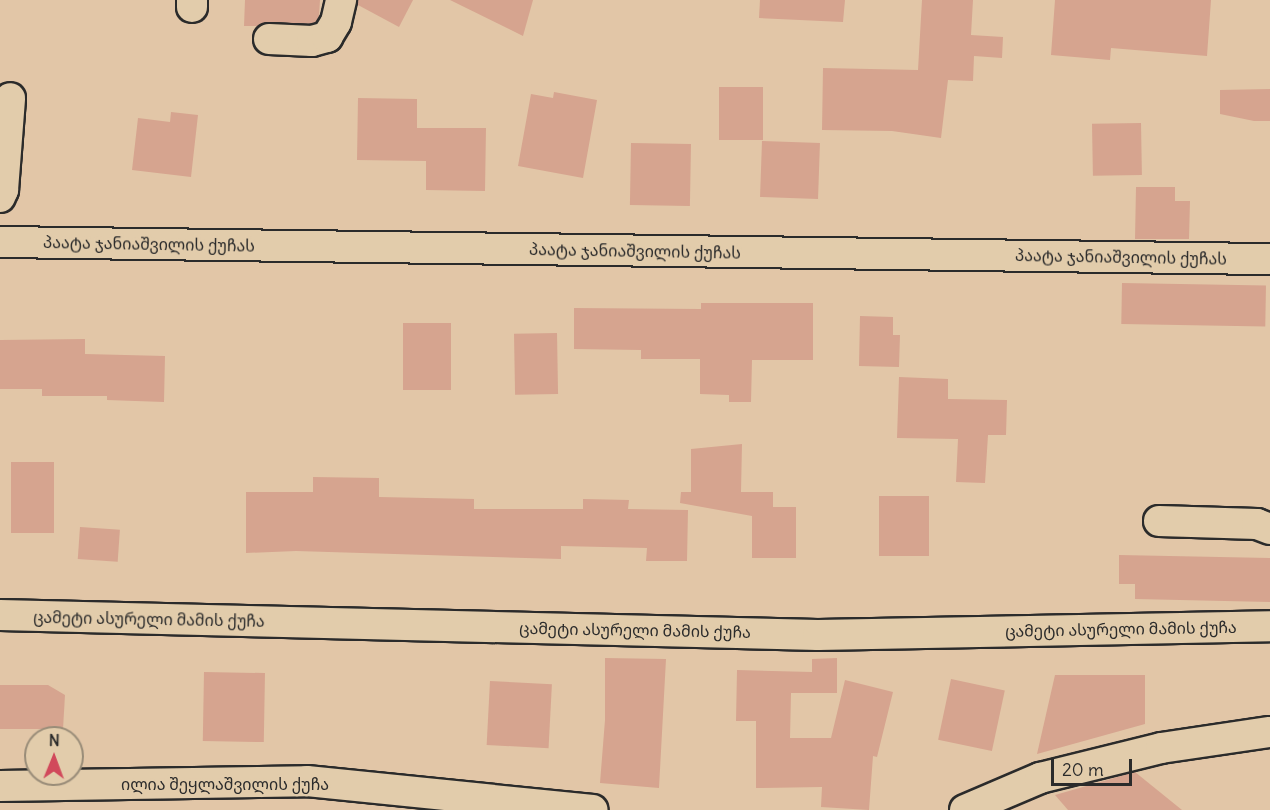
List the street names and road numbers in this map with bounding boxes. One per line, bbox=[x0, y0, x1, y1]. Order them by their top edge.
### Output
street label: პაატა ჯანიაშვილის ქუჩას bbox=[43, 233, 255, 255]
street label: პაატა ჯანიაშვილის ქუჩას bbox=[529, 240, 741, 262]
street label: პაატა ჯანიაშვილის ქუჩას bbox=[1015, 246, 1227, 268]
street label: ცამეტი ასურელი მამის ქუჩა bbox=[33, 607, 265, 631]
street label: ცამეტი ასურელი მამის ქუჩა bbox=[1005, 617, 1237, 641]
street label: ცამეტი ასურელი მამის ქუჩა bbox=[519, 618, 751, 642]
street label: ილია შეყლაშვილის ქუჩა bbox=[121, 774, 329, 794]

